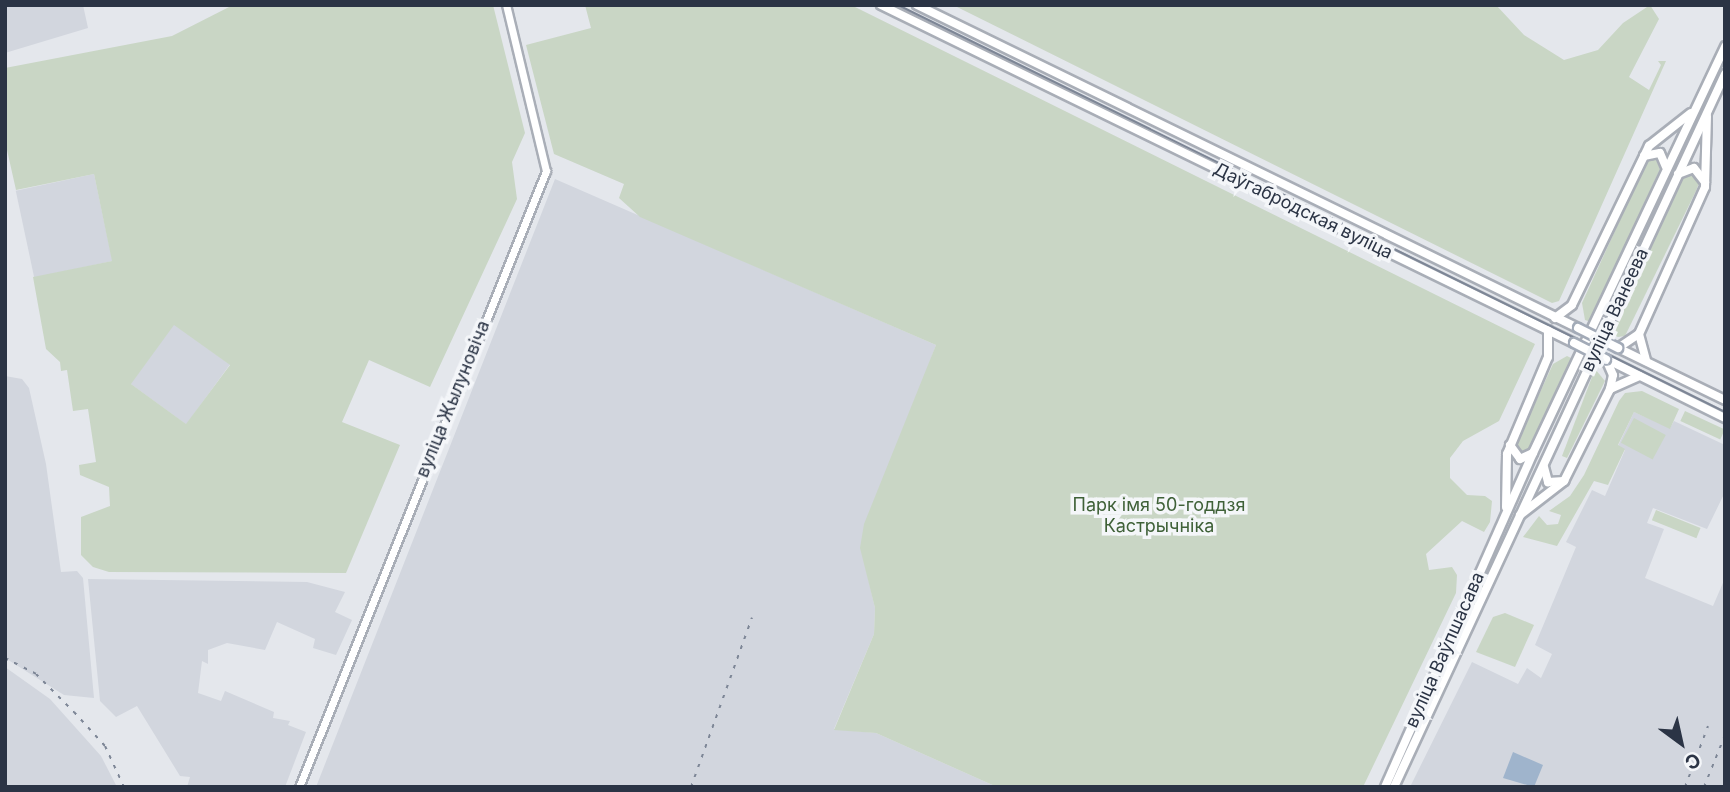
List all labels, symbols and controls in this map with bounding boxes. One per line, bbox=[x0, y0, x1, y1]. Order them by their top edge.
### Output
street label: Даўгабродская вуліца bbox=[1210, 158, 1396, 264]
street label: вуліца Ванеева bbox=[1577, 245, 1653, 375]
street label: вуліца Жылуновіча bbox=[412, 317, 494, 481]
park label: Парк імя 50-годдзя Кастрычніка bbox=[1073, 495, 1245, 538]
street label: вуліца Ваўпшасава bbox=[1401, 569, 1489, 731]
north arrow bbox=[1646, 708, 1716, 778]
text: С bbox=[1681, 748, 1705, 775]

